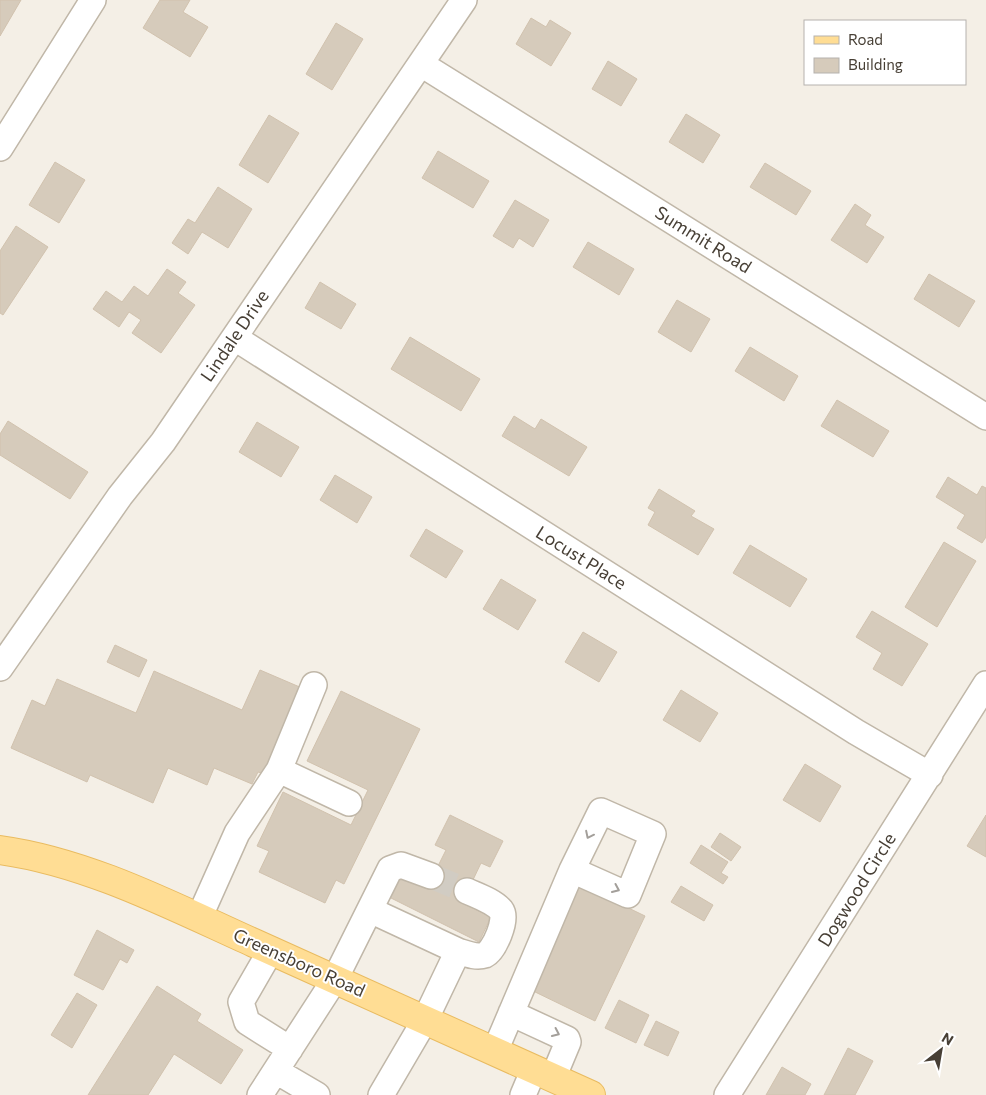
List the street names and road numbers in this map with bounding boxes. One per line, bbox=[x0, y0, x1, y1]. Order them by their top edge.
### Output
street label: Summit Road bbox=[651, 201, 756, 277]
street label: Lindale Drive bbox=[195, 285, 273, 386]
street label: Locust Place bbox=[532, 521, 631, 594]
street label: Dogwood Circle bbox=[812, 829, 900, 950]
street label: Greensboro Road bbox=[230, 923, 369, 1001]

